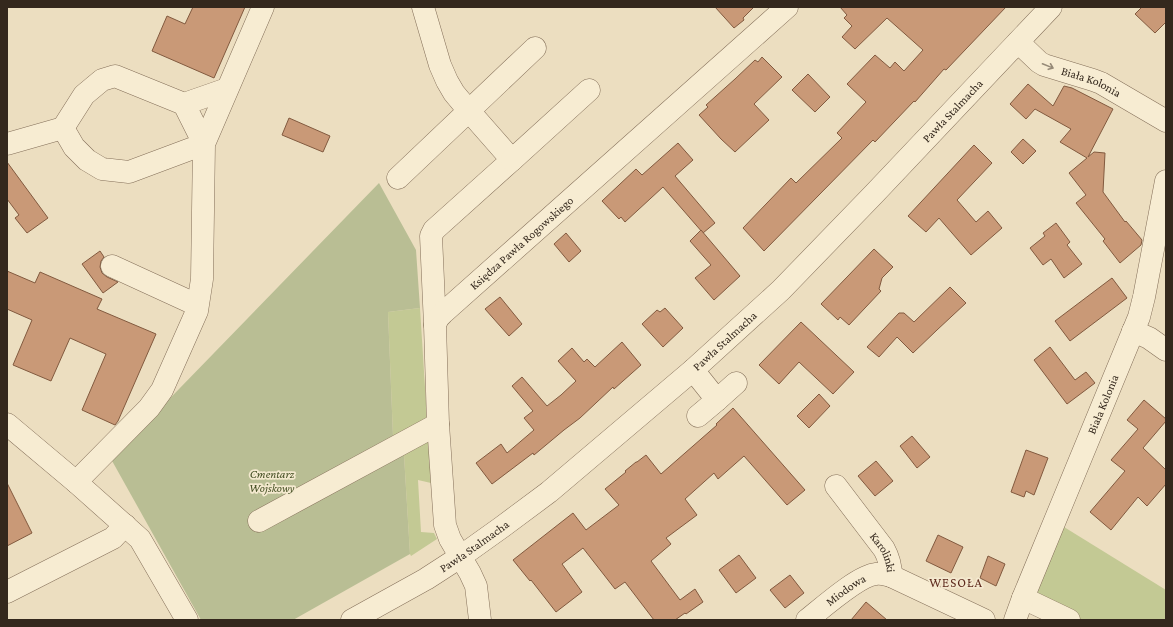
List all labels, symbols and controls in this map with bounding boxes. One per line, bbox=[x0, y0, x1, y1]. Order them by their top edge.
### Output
one-way arrow bbox=[1041, 63, 1053, 70]
street label: Biała Kolonia bbox=[1060, 64, 1124, 100]
street label: Pawła Stalmacha bbox=[919, 76, 986, 145]
street label: Księdza Pawła Rogowskiego bbox=[467, 193, 576, 293]
street label: Pawła Stalmacha bbox=[690, 308, 760, 374]
street label: Biała Kolonia bbox=[1084, 372, 1122, 436]
park label: Cmentarz Wojskowy bbox=[249, 467, 295, 495]
street label: Pawła Stalmacha bbox=[437, 517, 512, 575]
street label: Karolinki bbox=[867, 530, 898, 573]
street label: Miodowa bbox=[823, 571, 869, 609]
district label: WESOŁA bbox=[929, 575, 983, 590]

